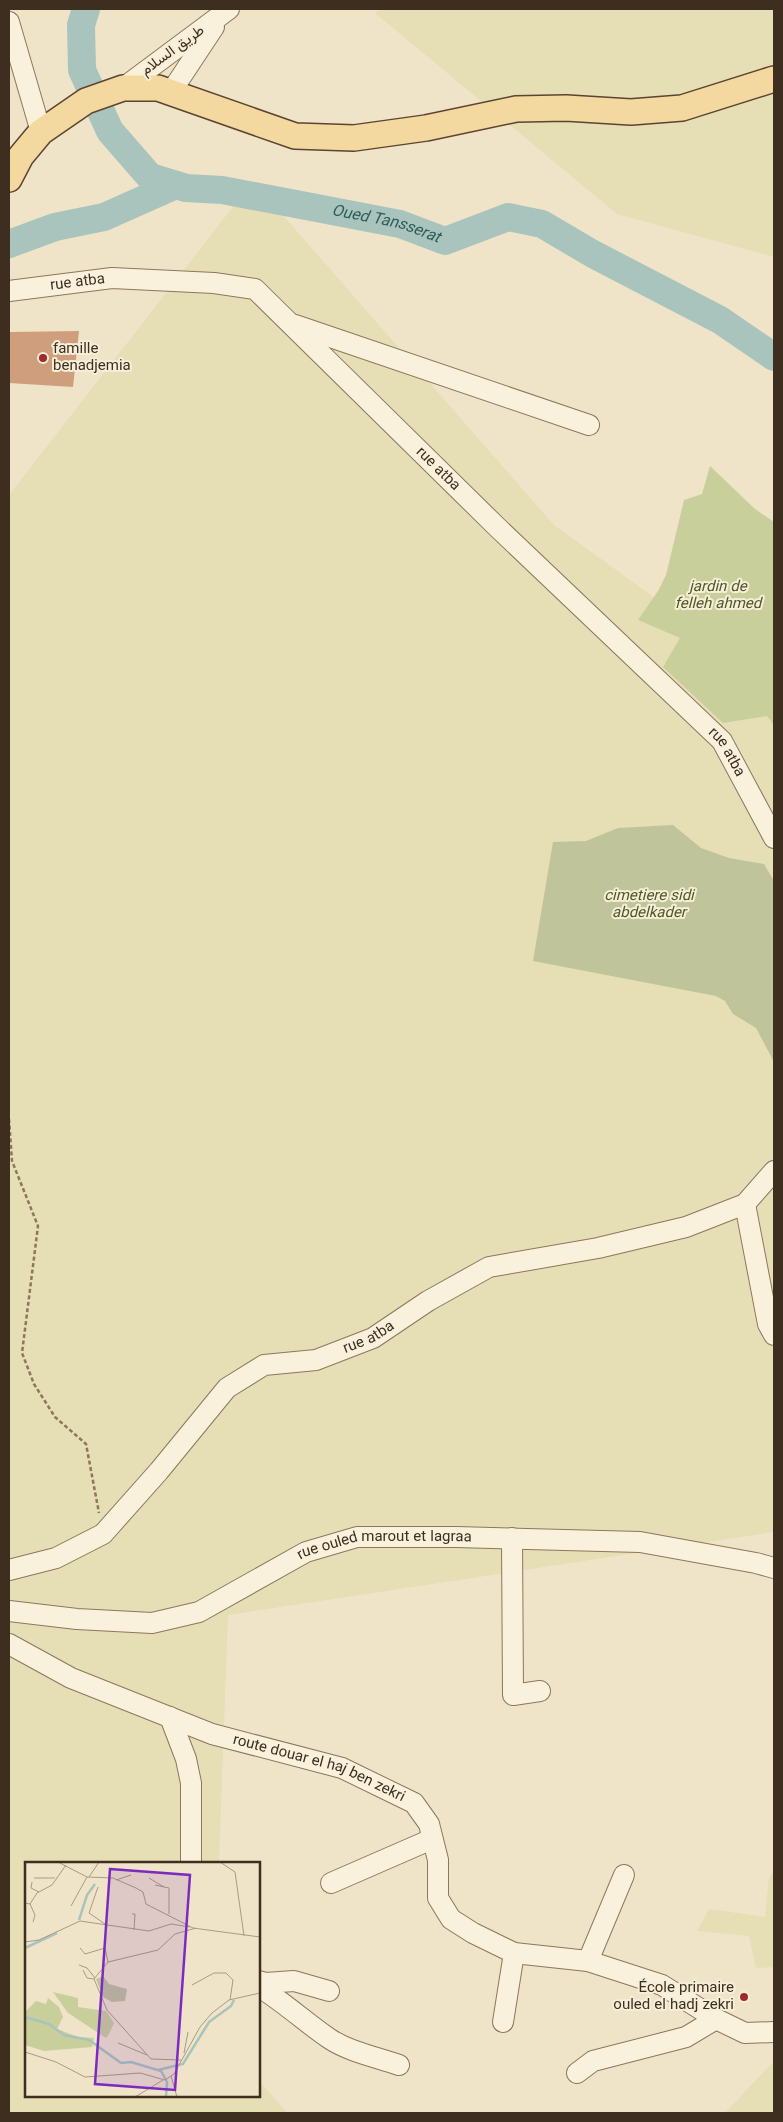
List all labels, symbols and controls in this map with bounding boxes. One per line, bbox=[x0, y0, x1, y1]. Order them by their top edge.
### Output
street label: طريق السلام bbox=[136, 20, 210, 82]
water label: Oued Tansserat bbox=[329, 199, 445, 251]
street label: rue atba bbox=[49, 268, 106, 297]
place label: famille benadjemia bbox=[53, 338, 131, 378]
marker: famille benadjemia bbox=[37, 352, 49, 364]
street label: rue atba bbox=[410, 441, 466, 496]
park label: jardin de felleh ahmed bbox=[675, 576, 764, 616]
street label: rue atba bbox=[703, 722, 751, 781]
park label: cimetiere sidi abdelkader bbox=[604, 885, 696, 925]
street label: rue atba bbox=[340, 1315, 399, 1360]
street label: rue ouled marout et lagraa bbox=[293, 1525, 472, 1566]
street label: route douar el haj ben zekri bbox=[230, 1728, 409, 1808]
inset map bbox=[25, 1862, 260, 2097]
place label: École primaire ouled el hadj zekri bbox=[613, 1977, 734, 2017]
marker: École primaire ouled el hadj zekri bbox=[738, 1991, 750, 2003]

